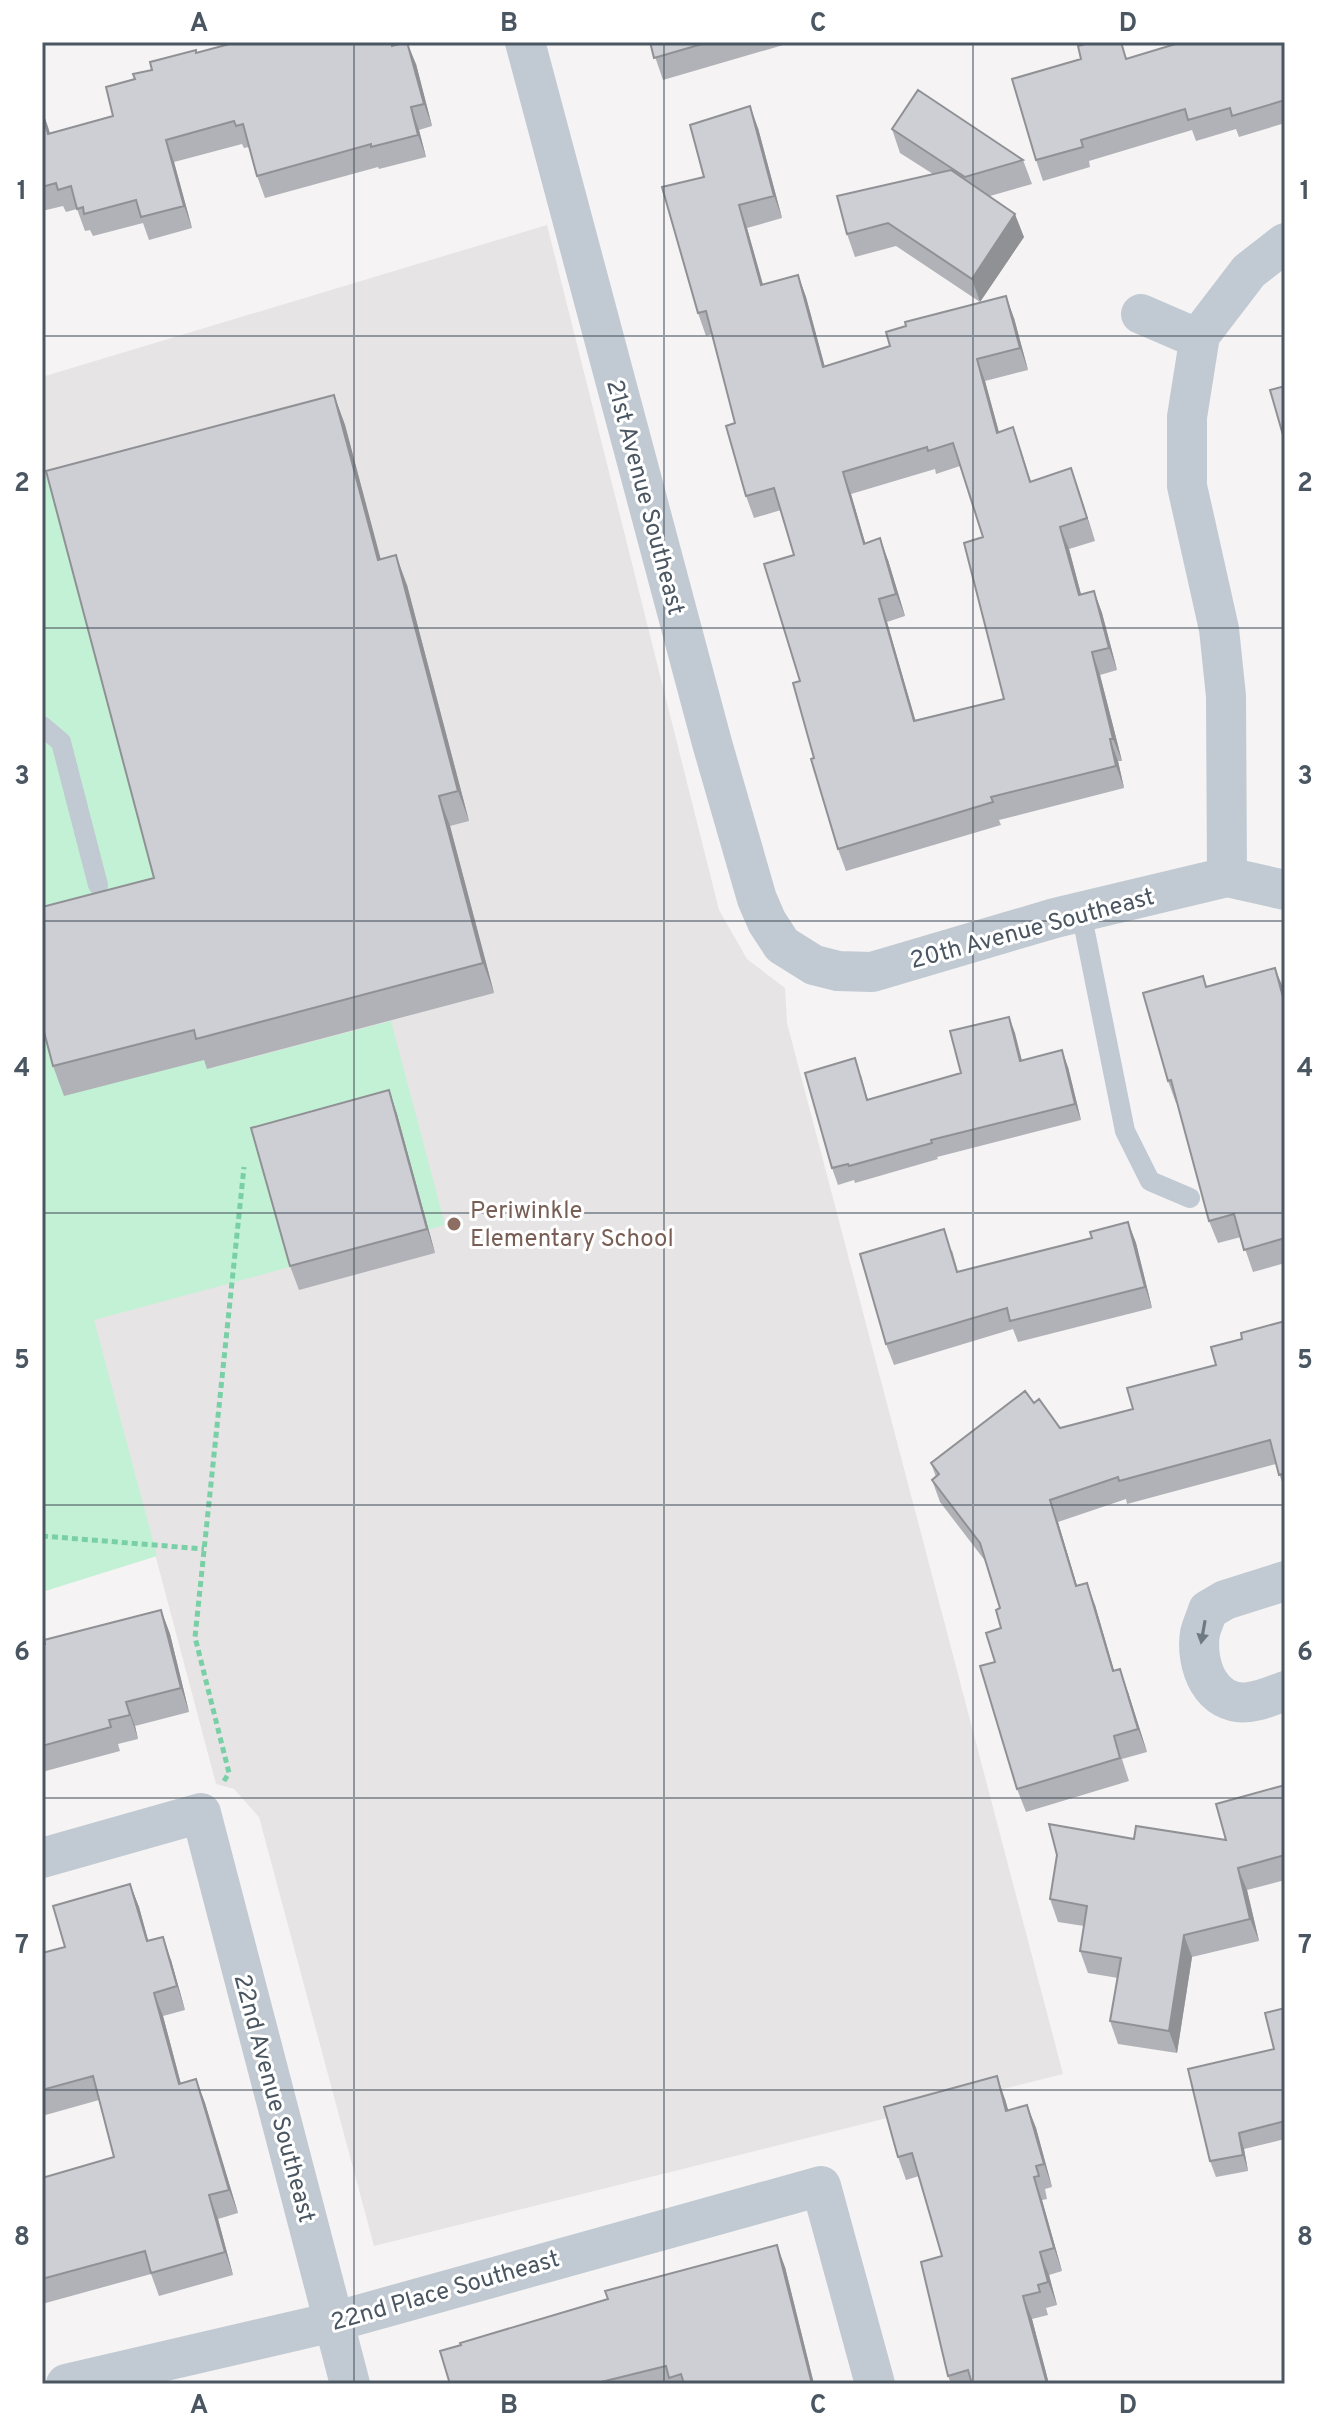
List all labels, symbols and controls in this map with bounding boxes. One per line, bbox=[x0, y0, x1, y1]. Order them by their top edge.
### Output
text: A bbox=[190, 8, 208, 41]
text: B bbox=[500, 8, 518, 41]
text: C bbox=[810, 8, 826, 41]
text: D bbox=[1119, 8, 1137, 41]
text: 1 bbox=[17, 176, 27, 209]
text: 1 bbox=[1300, 176, 1310, 209]
street label: 21st Avenue Southeast bbox=[598, 376, 690, 619]
text: 2 bbox=[14, 468, 30, 501]
text: 2 bbox=[1297, 468, 1313, 501]
text: 3 bbox=[14, 761, 30, 794]
text: 3 bbox=[1297, 761, 1313, 794]
street label: 20th Avenue Southeast bbox=[907, 883, 1158, 977]
text: 4 bbox=[14, 1053, 30, 1086]
text: 4 bbox=[1297, 1053, 1313, 1086]
place label: Periwinkle Elementary School bbox=[470, 1197, 674, 1255]
marker: Periwinkle Elementary School bbox=[445, 1215, 463, 1233]
text: 5 bbox=[14, 1345, 30, 1378]
text: 5 bbox=[1297, 1345, 1313, 1378]
one-way arrow bbox=[1196, 1620, 1208, 1645]
text: 6 bbox=[14, 1637, 30, 1670]
text: 6 bbox=[1297, 1637, 1313, 1670]
text: 7 bbox=[15, 1930, 29, 1963]
text: 7 bbox=[1298, 1930, 1312, 1963]
street label: 22nd Avenue Southeast bbox=[225, 1971, 321, 2226]
text: 8 bbox=[14, 2222, 30, 2255]
text: 8 bbox=[1297, 2222, 1313, 2255]
street label: 22nd Place Southeast bbox=[328, 2245, 563, 2339]
text: A bbox=[190, 2390, 208, 2423]
text: B bbox=[500, 2390, 518, 2423]
text: C bbox=[810, 2390, 826, 2423]
text: D bbox=[1119, 2390, 1137, 2423]

